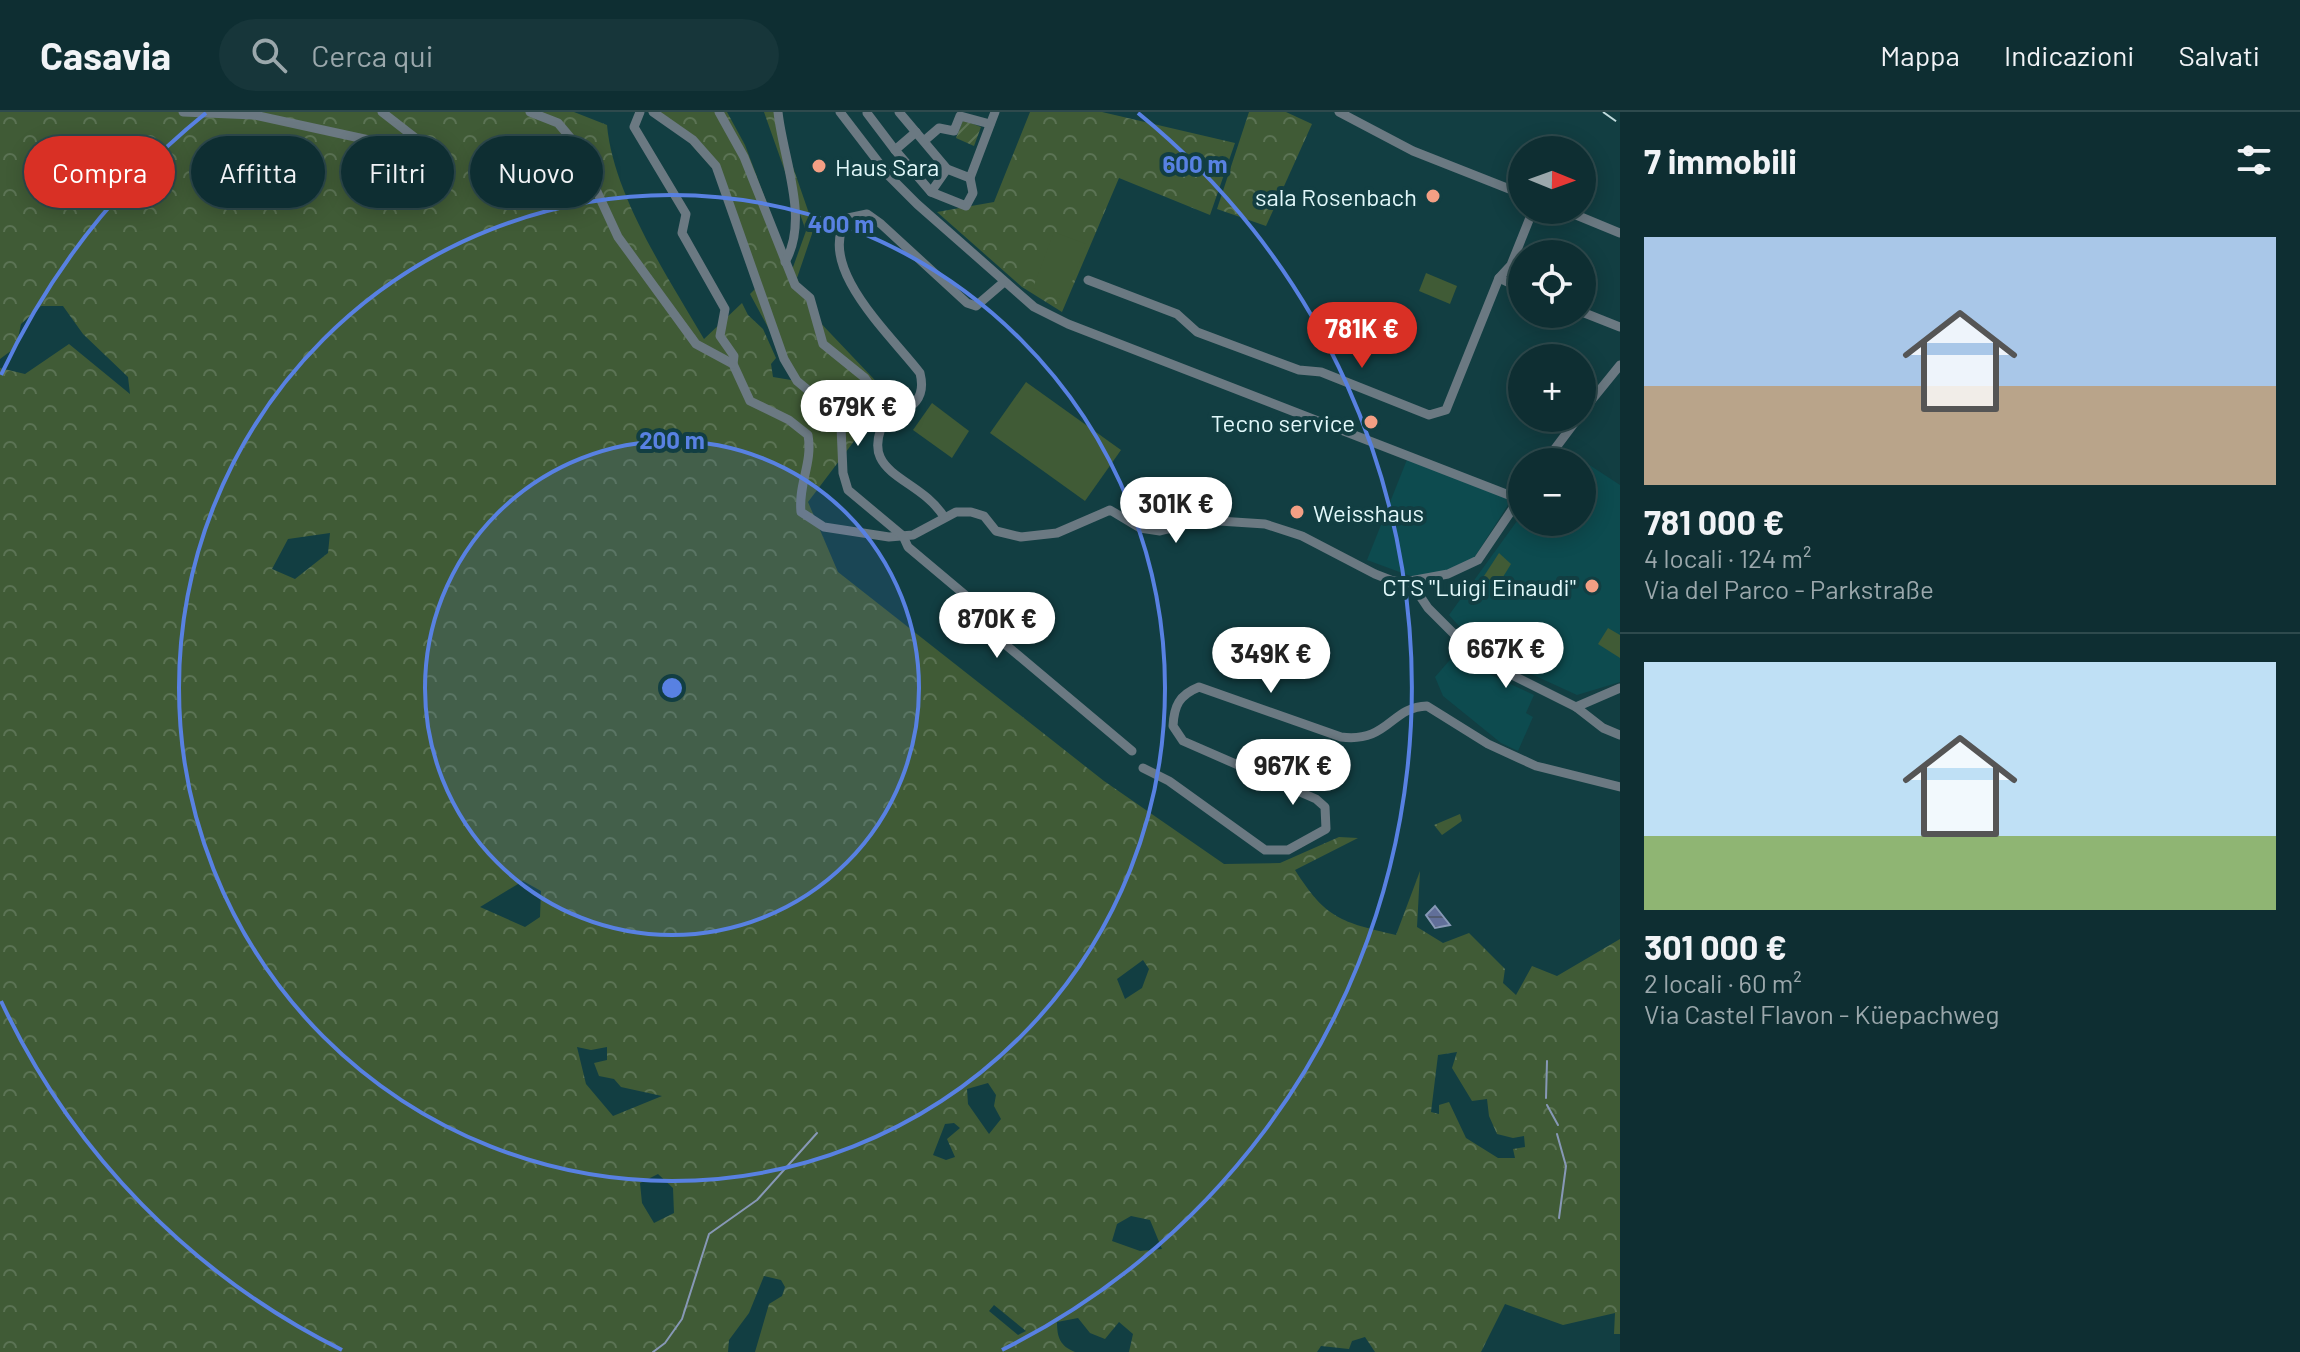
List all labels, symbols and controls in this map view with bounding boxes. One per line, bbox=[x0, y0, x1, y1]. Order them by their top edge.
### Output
search box bbox=[219, 19, 779, 91]
text: Casavia bbox=[40, 32, 171, 78]
icon: search bbox=[247, 33, 291, 77]
text: Cerca qui bbox=[311, 37, 433, 73]
text: Mappa bbox=[1880, 38, 1960, 72]
text: Indicazioni bbox=[2004, 38, 2134, 72]
text: Salvati bbox=[2178, 38, 2260, 72]
chip: Compra bbox=[24, 136, 175, 208]
chip: Affitta bbox=[191, 136, 325, 208]
chip: Filtri bbox=[341, 136, 454, 208]
chip: Nuovo bbox=[470, 136, 603, 208]
north arrow bbox=[1508, 136, 1596, 224]
map controls bbox=[1508, 136, 1596, 536]
icon: filters bbox=[2232, 138, 2276, 182]
text: 7 immobili bbox=[1644, 140, 1797, 181]
text: 600 m bbox=[1162, 149, 1228, 178]
place label: Haus Sara bbox=[835, 152, 939, 181]
marker: Haus Sara bbox=[810, 157, 828, 175]
place label: sala Rosenbach bbox=[1255, 182, 1417, 211]
marker: sala Rosenbach bbox=[1424, 187, 1442, 205]
text: 400 m bbox=[808, 209, 874, 238]
button: locate bbox=[1508, 240, 1596, 328]
icon: home bbox=[1888, 289, 2032, 433]
pin: 781K € bbox=[1297, 302, 1427, 370]
text: 781K € bbox=[1325, 312, 1399, 343]
button: + bbox=[1508, 344, 1596, 432]
pin: 679K € bbox=[793, 380, 923, 448]
text: 679K € bbox=[819, 390, 897, 421]
place label: Tecno service bbox=[1211, 408, 1355, 437]
marker: Tecno service bbox=[1362, 413, 1380, 431]
text: 200 m bbox=[639, 425, 705, 454]
button: − bbox=[1508, 448, 1596, 536]
pin: 301K € bbox=[1111, 477, 1241, 545]
text: 301K € bbox=[1138, 487, 1214, 518]
place label: Weisshaus bbox=[1313, 498, 1424, 527]
text: 781 000 € bbox=[1644, 501, 1784, 542]
marker: Weisshaus bbox=[1288, 503, 1306, 521]
text: 4 locali · 124 m² bbox=[1644, 542, 1812, 573]
place label: CTS "Luigi Einaudi" bbox=[1382, 572, 1576, 601]
text: Via del Parco - Parkstraße bbox=[1644, 573, 1934, 604]
marker: CTS "Luigi Einaudi" bbox=[1583, 577, 1601, 595]
pin: 870K € bbox=[932, 592, 1062, 660]
text: 870K € bbox=[957, 602, 1037, 633]
pin: 667K € bbox=[1441, 622, 1571, 690]
pin: 349K € bbox=[1206, 627, 1336, 695]
text: 667K € bbox=[1467, 632, 1545, 663]
text: 349K € bbox=[1230, 637, 1312, 668]
centre of rings bbox=[658, 674, 686, 702]
icon: home bbox=[1888, 714, 2032, 858]
pin: 967K € bbox=[1228, 739, 1358, 807]
text: 967K € bbox=[1254, 749, 1332, 780]
text: 301 000 € bbox=[1644, 926, 1787, 967]
text: 2 locali · 60 m² bbox=[1644, 967, 1802, 998]
text: Via Castel Flavon - Küepachweg bbox=[1644, 998, 1999, 1029]

